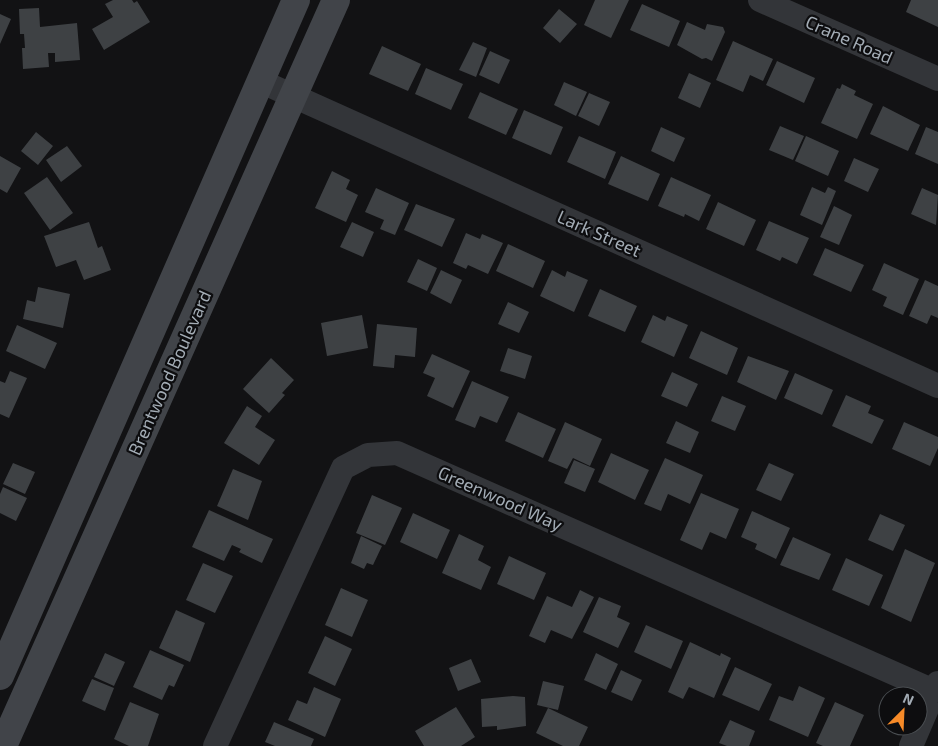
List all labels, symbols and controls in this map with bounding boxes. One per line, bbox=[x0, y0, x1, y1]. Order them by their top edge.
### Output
street label: Crane Road bbox=[802, 10, 896, 68]
street label: Lark Street bbox=[554, 205, 645, 261]
street label: Brentwood Boulevard bbox=[123, 287, 215, 458]
street label: Greenwood Way bbox=[435, 461, 566, 536]
north arrow bbox=[878, 686, 928, 736]
text: N bbox=[900, 689, 917, 708]

